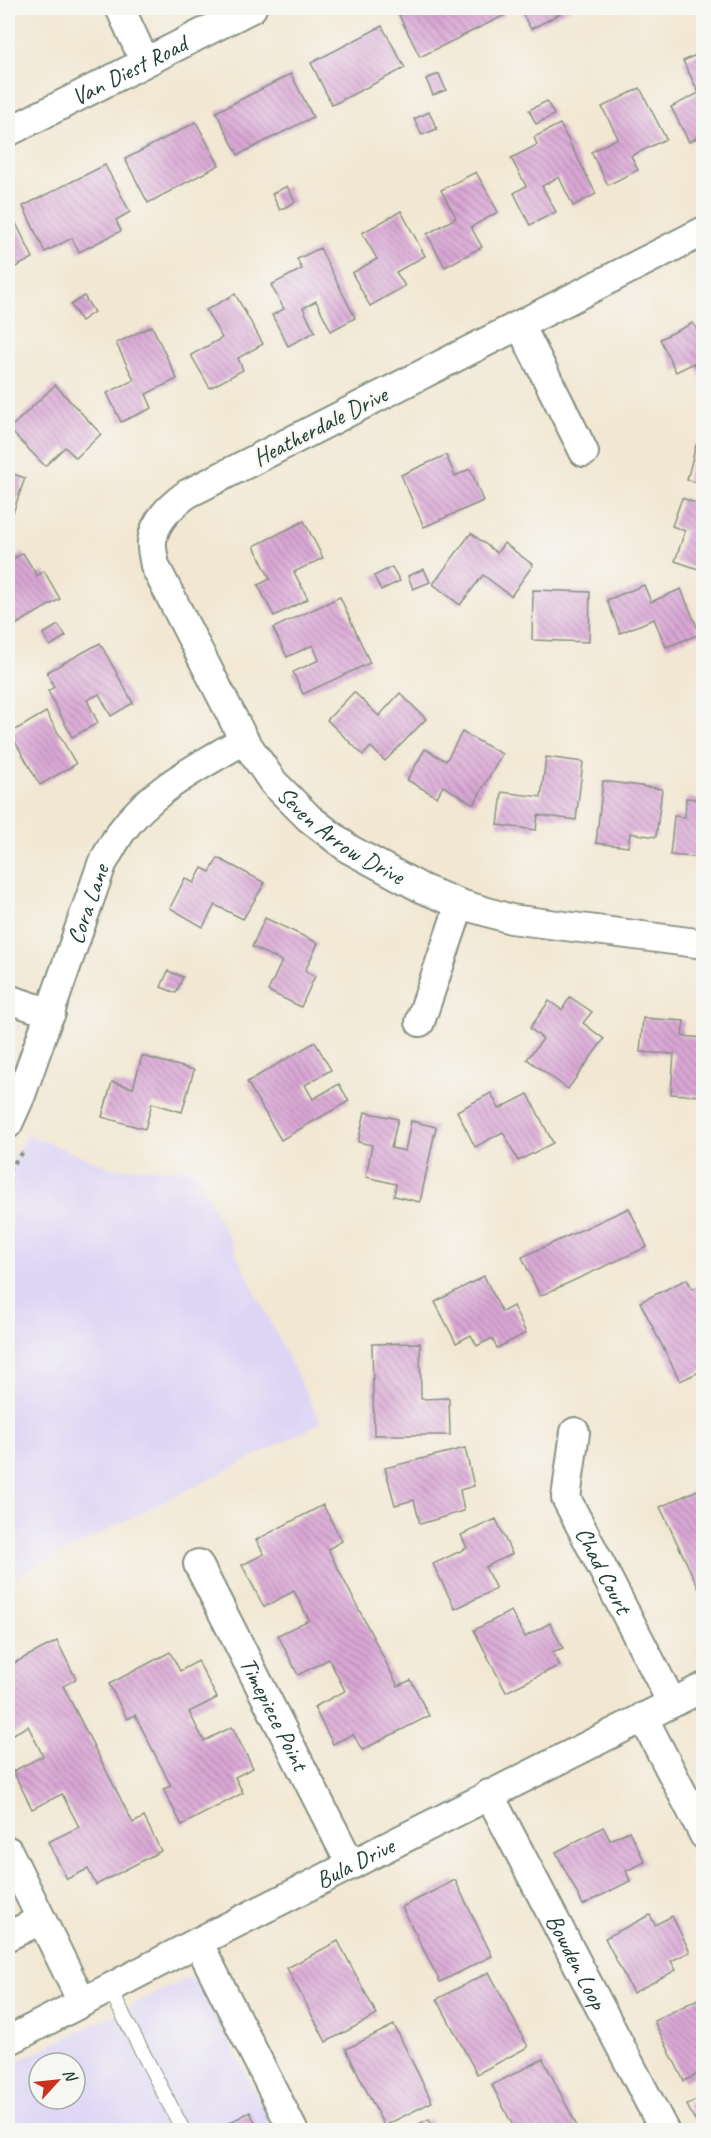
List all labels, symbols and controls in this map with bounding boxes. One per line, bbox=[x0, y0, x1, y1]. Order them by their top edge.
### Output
street label: Van Diest Road bbox=[67, 27, 195, 112]
street label: Heatherdale Drive bbox=[248, 378, 394, 473]
street label: Seven Arrow Drive bbox=[271, 780, 411, 892]
street label: Cora Lane bbox=[60, 858, 116, 948]
street label: Chad Court bbox=[569, 1522, 639, 1621]
street label: Timepiece Point bbox=[233, 1652, 316, 1777]
street label: Bula Drive bbox=[311, 1830, 401, 1895]
street label: Bowden Loop bbox=[539, 1909, 614, 2015]
north arrow bbox=[27, 2051, 87, 2111]
text: N bbox=[58, 2066, 82, 2086]

